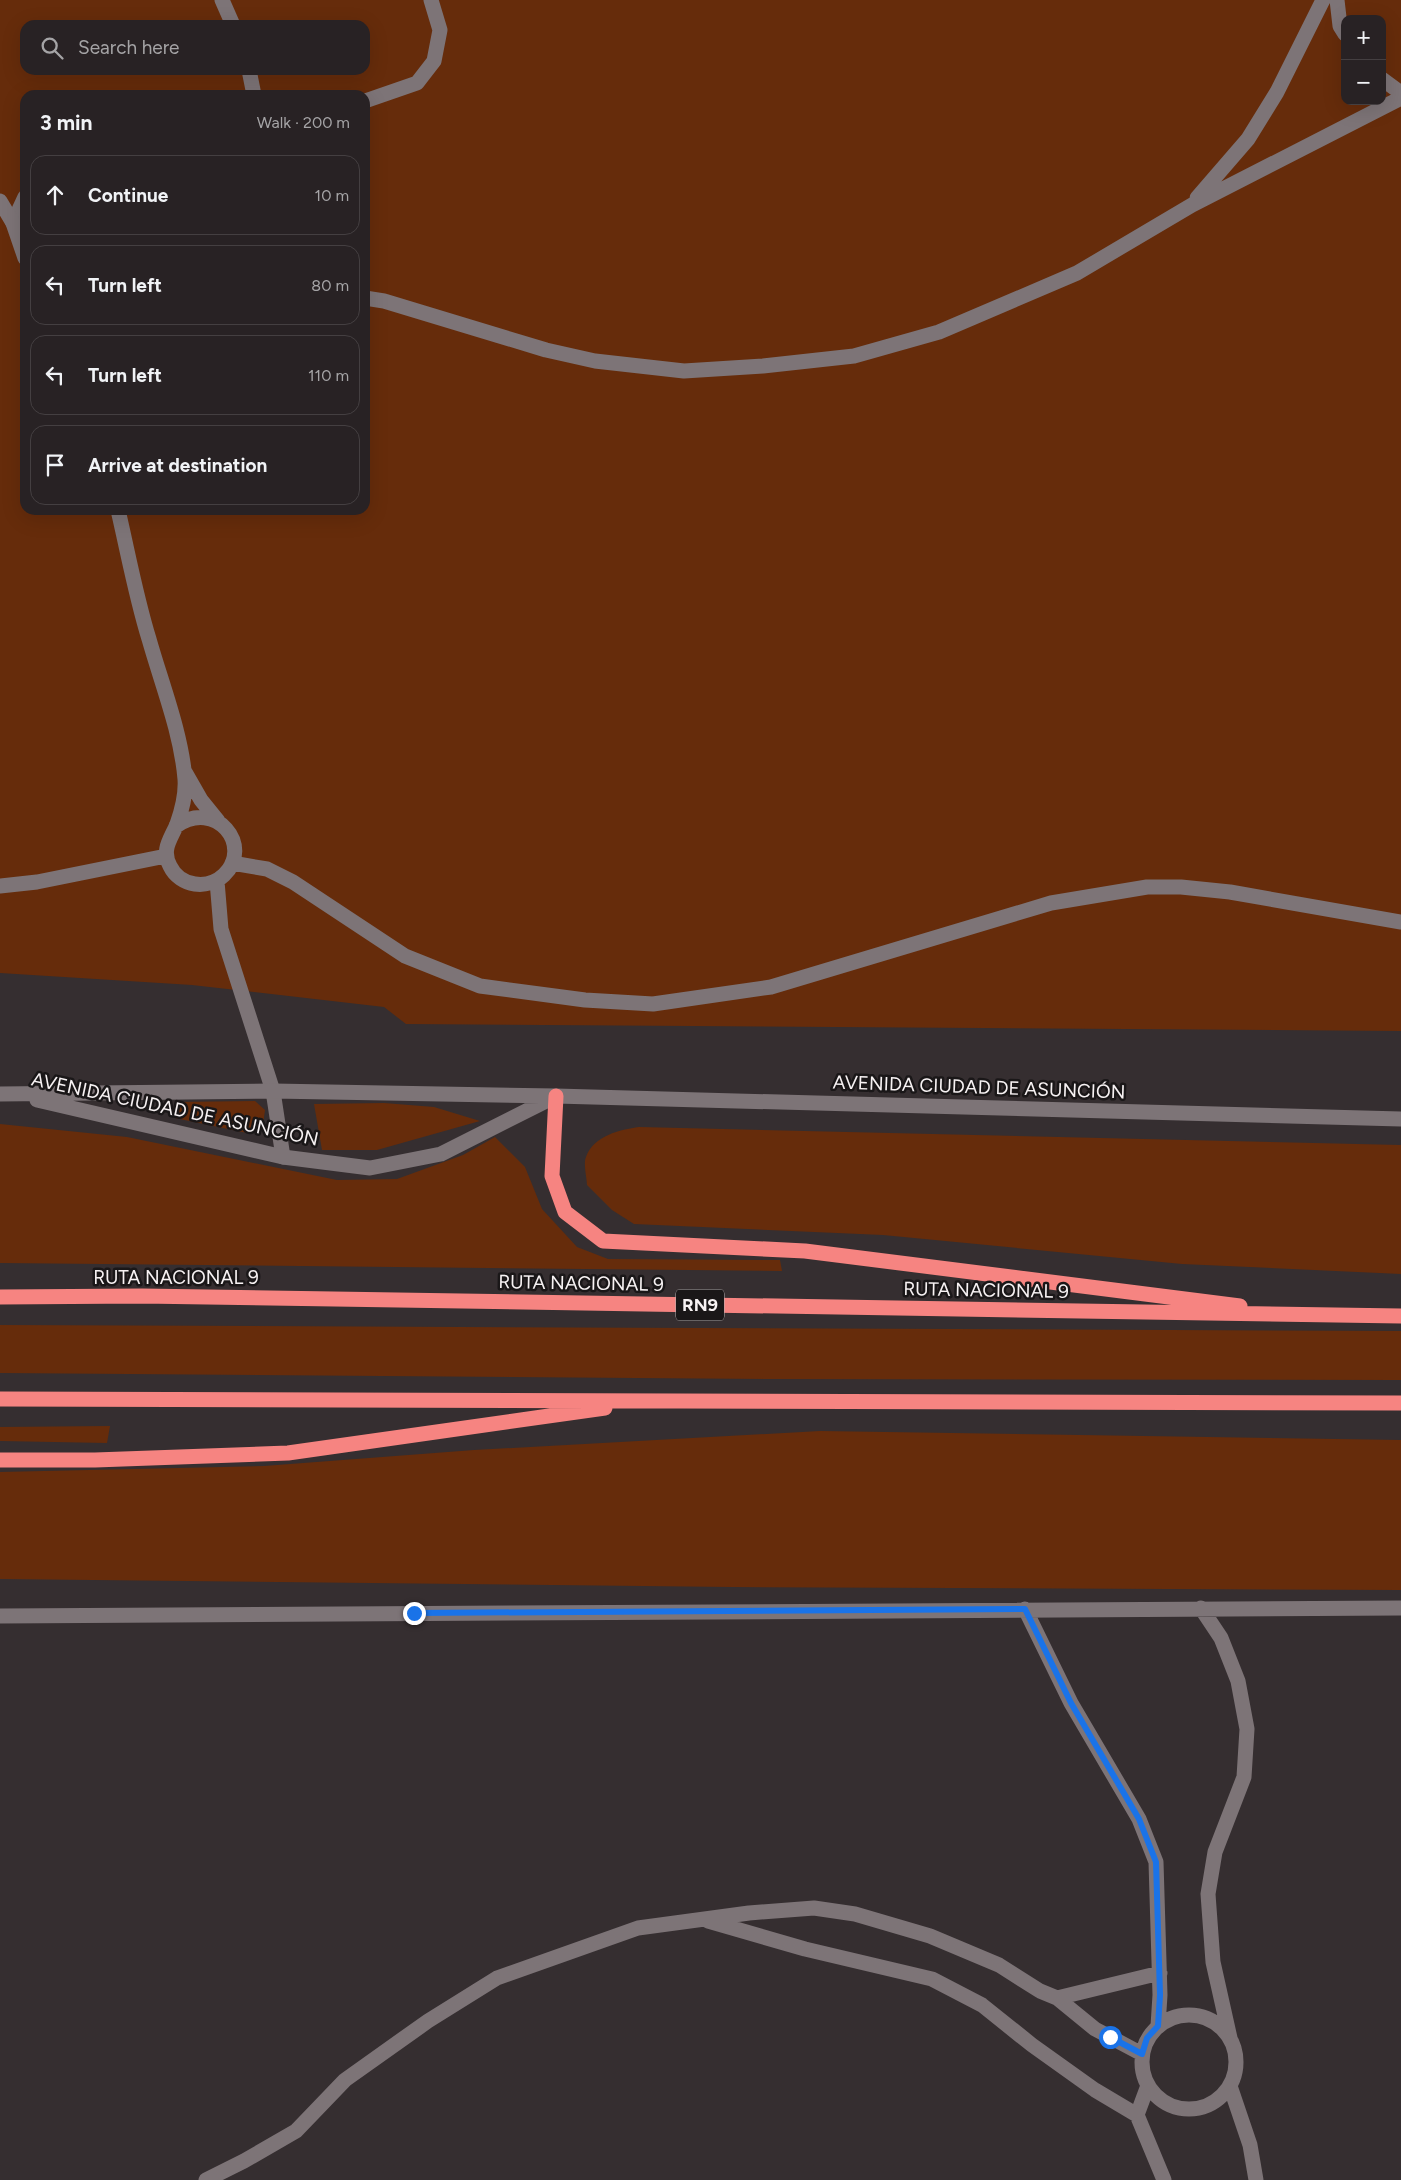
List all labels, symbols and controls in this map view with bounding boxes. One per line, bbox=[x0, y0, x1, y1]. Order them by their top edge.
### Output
map controls bbox=[1341, 15, 1386, 105]
button: + bbox=[1341, 15, 1386, 60]
search box bbox=[20, 20, 370, 75]
icon: search bbox=[38, 34, 66, 62]
text: Search here bbox=[78, 36, 180, 59]
button: − bbox=[1341, 60, 1386, 105]
text: 3 min bbox=[40, 110, 92, 135]
text: Walk · 200 m bbox=[257, 113, 350, 132]
icon: ahead bbox=[41, 181, 69, 209]
text: Continue bbox=[88, 184, 168, 207]
text: 10 m bbox=[315, 186, 349, 205]
icon: left bbox=[41, 271, 69, 299]
text: Turn left bbox=[88, 274, 162, 297]
text: 80 m bbox=[311, 276, 349, 295]
icon: left bbox=[41, 361, 69, 389]
text: Turn left bbox=[88, 364, 162, 387]
text: 110 m bbox=[308, 366, 349, 385]
icon: arrive bbox=[41, 451, 69, 479]
text: Arrive at destination bbox=[88, 454, 267, 477]
street label: AVENIDA CIUDAD DE ASUNCIÓN bbox=[29, 1067, 321, 1151]
street label: AVENIDA CIUDAD DE ASUNCIÓN bbox=[832, 1070, 1126, 1104]
street label: RUTA NACIONAL 9 bbox=[93, 1266, 259, 1289]
street label: RUTA NACIONAL 9 bbox=[498, 1270, 664, 1296]
street label: RUTA NACIONAL 9 bbox=[903, 1277, 1069, 1303]
road number: RN9 bbox=[676, 1290, 724, 1320]
route end bbox=[403, 1602, 426, 1625]
route start bbox=[1099, 2026, 1122, 2049]

